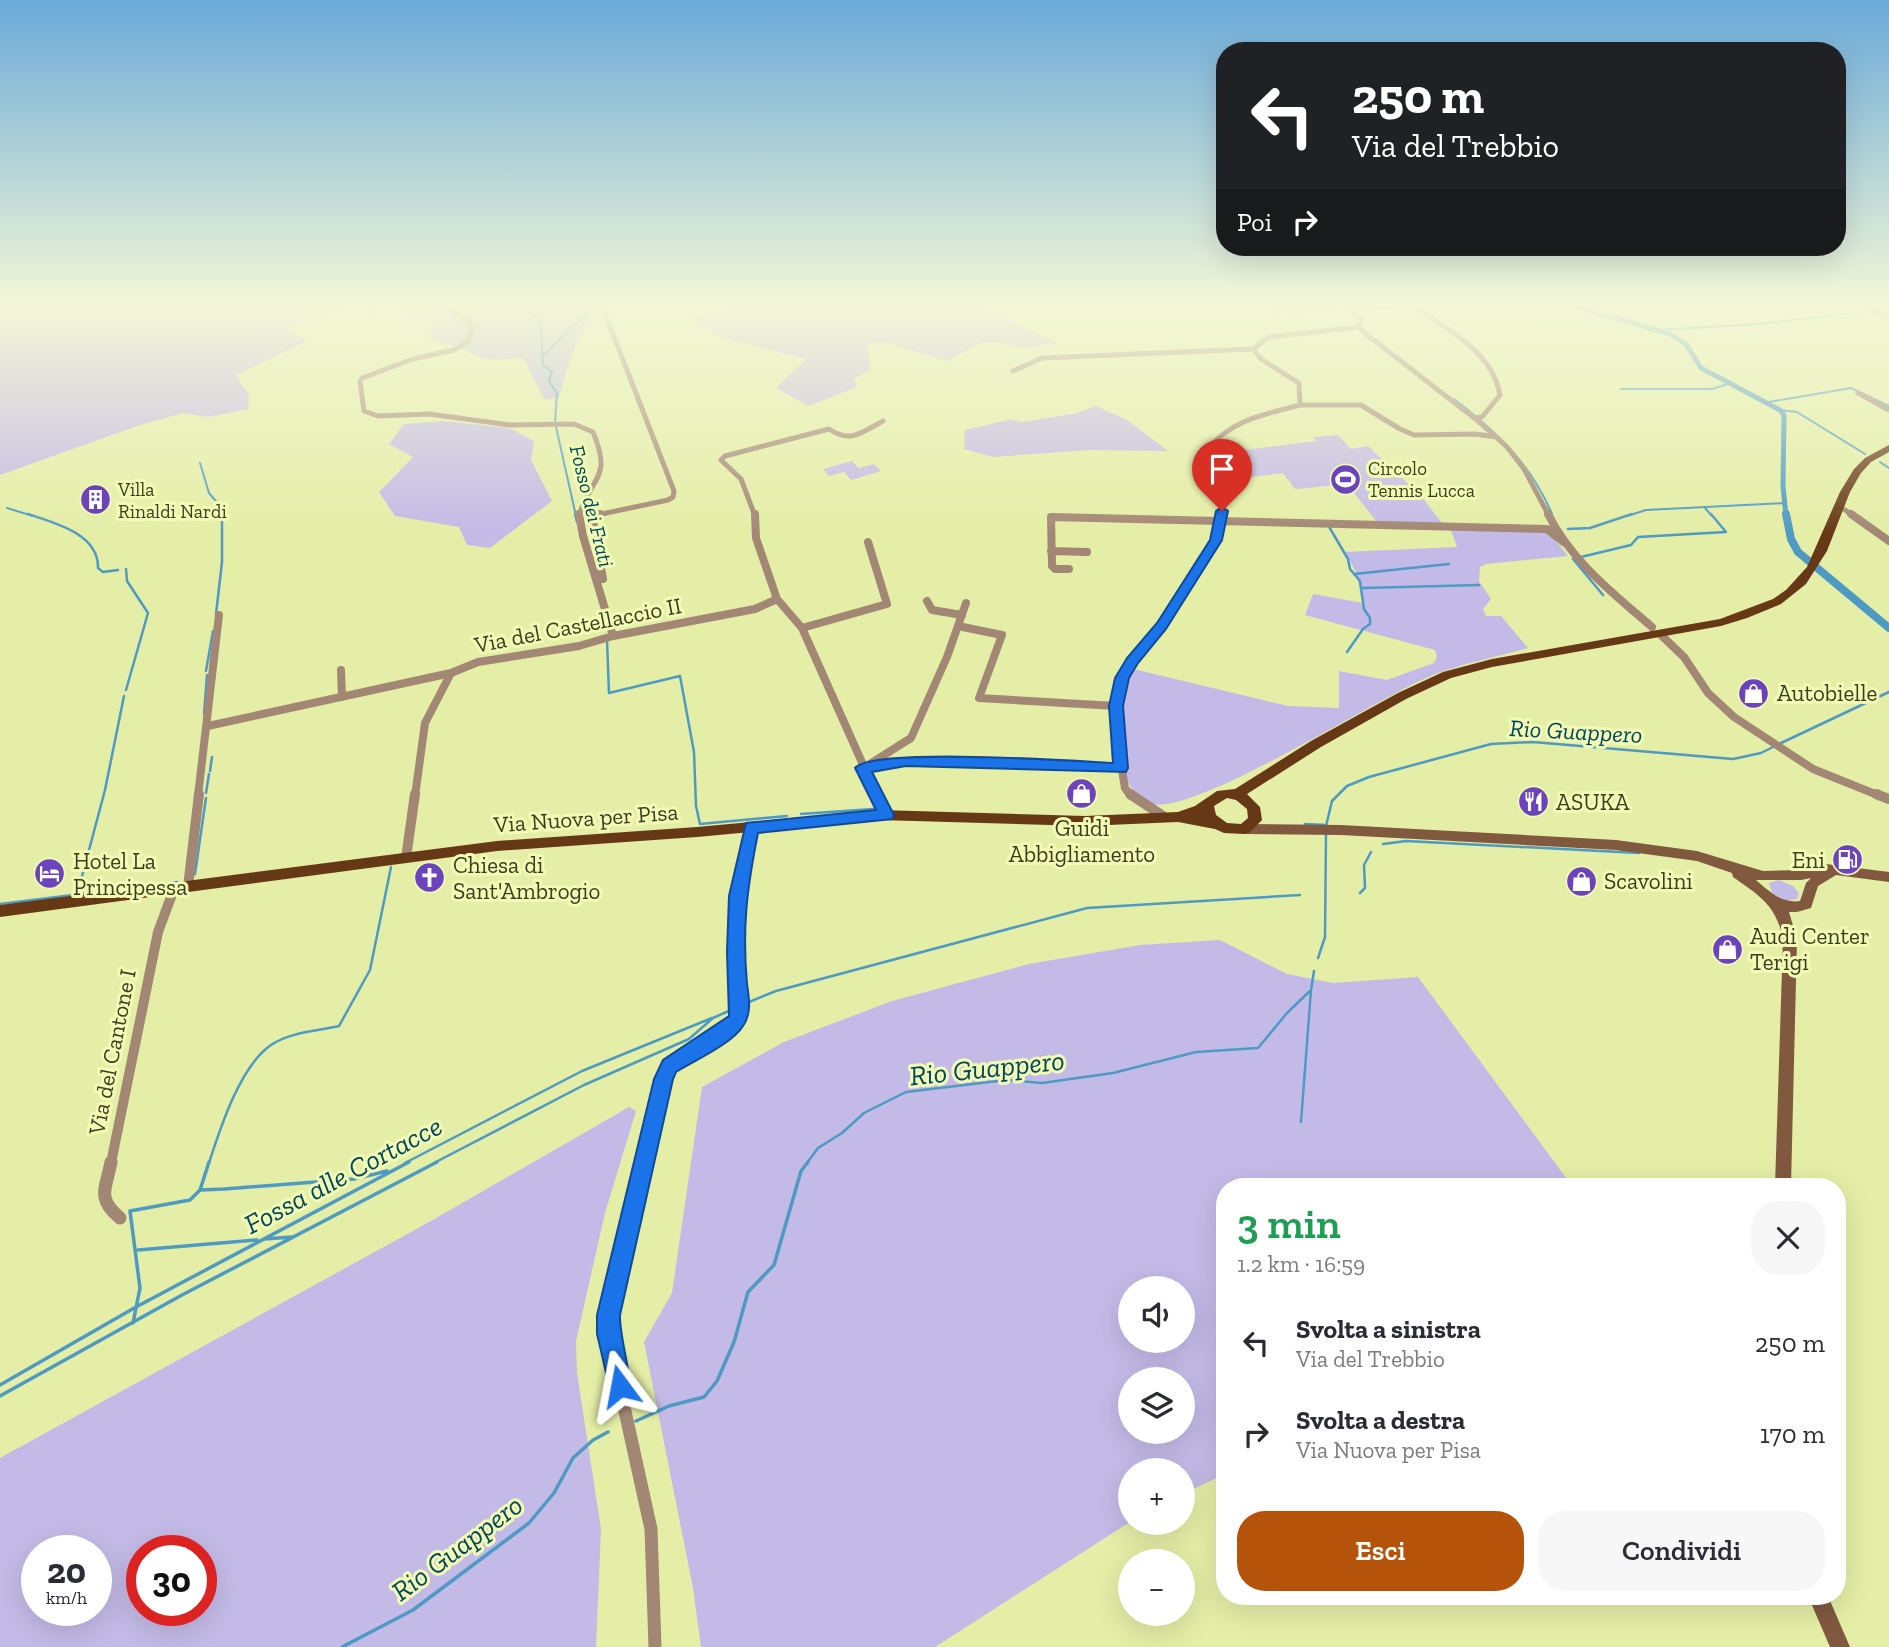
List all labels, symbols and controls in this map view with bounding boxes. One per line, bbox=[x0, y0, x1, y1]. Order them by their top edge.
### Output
text: 250 m bbox=[1352, 67, 1484, 126]
icon: left bbox=[1237, 70, 1328, 161]
text: Via del Trebbio bbox=[1352, 127, 1559, 165]
icon: right bbox=[1286, 203, 1324, 241]
text: Poi bbox=[1237, 206, 1272, 238]
pin bbox=[1192, 439, 1252, 511]
water label: Fosso dei Frati bbox=[565, 442, 619, 570]
icon: arrive bbox=[1203, 450, 1241, 488]
place label: Circolo Tennis Lucca bbox=[1368, 457, 1475, 502]
sports icon: Circolo Tennis Lucca bbox=[1328, 462, 1362, 496]
place label: Villa Rinaldi Nardi bbox=[117, 478, 227, 523]
building icon: Villa Rinaldi Nardi bbox=[78, 483, 112, 517]
street label: Via del Castellaccio II bbox=[471, 591, 684, 659]
shop icon: Autobielle bbox=[1737, 676, 1771, 710]
place label: Autobielle bbox=[1777, 679, 1877, 707]
water label: Rio Guappero bbox=[1509, 713, 1643, 749]
shop icon: Guidi Abbigliamento bbox=[1065, 777, 1099, 811]
restaurant icon: ASUKA bbox=[1516, 785, 1550, 819]
place label: ASUKA bbox=[1556, 788, 1630, 816]
street label: Via Nuova per Pisa bbox=[492, 798, 679, 838]
place label: Guidi Abbigliamento bbox=[1009, 814, 1155, 868]
fuel station icon: Eni bbox=[1831, 843, 1865, 877]
place label: Eni bbox=[1792, 846, 1825, 874]
place label: Hotel La Principessa bbox=[73, 847, 187, 901]
place label: Chiesa di Sant'Ambrogio bbox=[453, 851, 600, 905]
hotel icon: Hotel La Principessa bbox=[33, 857, 67, 891]
church icon: Chiesa di Sant'Ambrogio bbox=[413, 861, 447, 895]
shop icon: Scavolini bbox=[1564, 864, 1598, 898]
place label: Scavolini bbox=[1604, 867, 1693, 895]
place label: Audi Center Terigi bbox=[1750, 922, 1870, 976]
shop icon: Audi Center Terigi bbox=[1710, 932, 1744, 966]
street label: Via del Cantone I bbox=[82, 967, 142, 1138]
water label: Rio Guappero bbox=[908, 1043, 1066, 1093]
water label: Fossa alle Cortacce bbox=[239, 1109, 447, 1241]
text: 3 min bbox=[1237, 1198, 1341, 1249]
button: close bbox=[1751, 1201, 1825, 1275]
text: 1.2 km · 16:59 bbox=[1237, 1250, 1365, 1278]
map controls bbox=[1118, 1276, 1195, 1626]
button: sound bbox=[1118, 1276, 1195, 1353]
text: Svolta a sinistra bbox=[1296, 1313, 1481, 1345]
icon: left bbox=[1237, 1324, 1275, 1362]
text: 250 m bbox=[1755, 1327, 1825, 1359]
text: Via del Trebbio bbox=[1296, 1345, 1445, 1373]
position arrow bbox=[583, 1349, 657, 1423]
button: layers bbox=[1118, 1367, 1195, 1444]
text: Svolta a destra bbox=[1296, 1404, 1465, 1436]
icon: right bbox=[1237, 1415, 1275, 1453]
text: 170 m bbox=[1760, 1418, 1825, 1450]
text: Via Nuova per Pisa bbox=[1296, 1436, 1481, 1464]
button: + bbox=[1118, 1458, 1195, 1535]
water label: Rio Guappero bbox=[385, 1488, 529, 1608]
button: Esci bbox=[1237, 1511, 1524, 1591]
button: Condividi bbox=[1538, 1511, 1825, 1591]
speed limit sign: 30 bbox=[126, 1535, 217, 1626]
button: − bbox=[1118, 1549, 1195, 1626]
text: 20 bbox=[47, 1550, 86, 1592]
text: km/h bbox=[46, 1587, 87, 1609]

